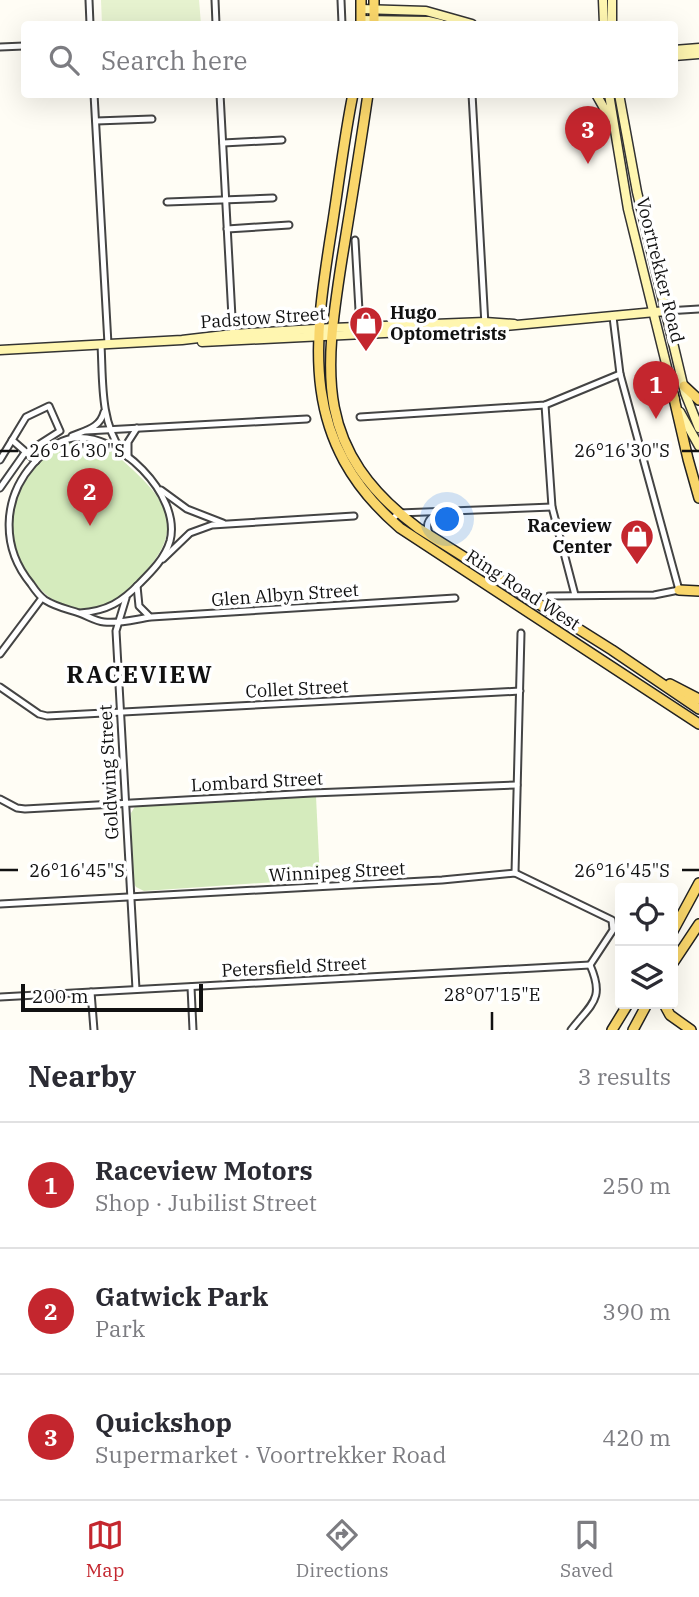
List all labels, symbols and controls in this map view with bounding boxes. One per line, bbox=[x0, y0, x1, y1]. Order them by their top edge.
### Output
search box bbox=[21, 21, 678, 98]
icon: search bbox=[45, 41, 83, 79]
text: Search here bbox=[101, 43, 247, 77]
pin: 3 bbox=[565, 106, 611, 164]
street label: Voortrekker Road bbox=[631, 195, 690, 345]
place label: Hugo Optometrists bbox=[390, 301, 506, 345]
street label: Padstow Street bbox=[200, 302, 326, 333]
shop icon: Hugo Optometrists bbox=[347, 304, 385, 353]
pin: 1 bbox=[633, 361, 679, 419]
text: 26°16'30"S bbox=[29, 439, 125, 462]
text: 26°16'30"S bbox=[574, 439, 670, 462]
pin: 2 bbox=[67, 468, 113, 526]
your location bbox=[430, 502, 464, 536]
place label: Raceview Center bbox=[527, 514, 612, 558]
shop icon: Raceview Center bbox=[618, 517, 656, 566]
street label: Ring Road West bbox=[462, 544, 585, 635]
street label: Glen Albyn Street bbox=[210, 578, 360, 611]
district label: RACEVIEW bbox=[66, 658, 214, 690]
street label: Collet Street bbox=[245, 674, 349, 703]
street label: Goldwing Street bbox=[93, 704, 124, 840]
street label: Lombard Street bbox=[190, 767, 324, 796]
street label: Winnipeg Street bbox=[268, 856, 406, 887]
text: 26°16'45"S bbox=[29, 859, 125, 882]
text: 26°16'45"S bbox=[574, 859, 670, 882]
map controls bbox=[615, 883, 678, 1009]
button: locate bbox=[615, 883, 678, 946]
button: layers bbox=[615, 946, 678, 1009]
street label: Petersfield Street bbox=[221, 951, 367, 982]
scale bar bbox=[21, 981, 203, 1013]
text: 28°07'15"E bbox=[444, 983, 540, 1006]
text: 200 m bbox=[32, 984, 89, 1008]
text: Nearby bbox=[28, 1056, 136, 1095]
text: 3 results bbox=[578, 1061, 671, 1091]
text: Raceview Motors bbox=[95, 1153, 313, 1187]
text: 1 bbox=[44, 1170, 58, 1200]
text: 250 m bbox=[602, 1170, 671, 1200]
text: Shop · Jubilist Street bbox=[95, 1187, 317, 1217]
text: Gatwick Park bbox=[95, 1279, 268, 1313]
text: 2 bbox=[44, 1296, 58, 1326]
text: 390 m bbox=[602, 1296, 671, 1326]
text: Park bbox=[95, 1313, 145, 1343]
text: Quickshop bbox=[95, 1405, 232, 1439]
text: 3 bbox=[44, 1422, 58, 1452]
text: 420 m bbox=[602, 1422, 671, 1452]
text: Supermarket · Voortrekker Road bbox=[95, 1439, 446, 1469]
tab: Map bbox=[86, 1516, 124, 1582]
tab: Directions bbox=[296, 1516, 389, 1582]
tab: Saved bbox=[560, 1516, 613, 1582]

